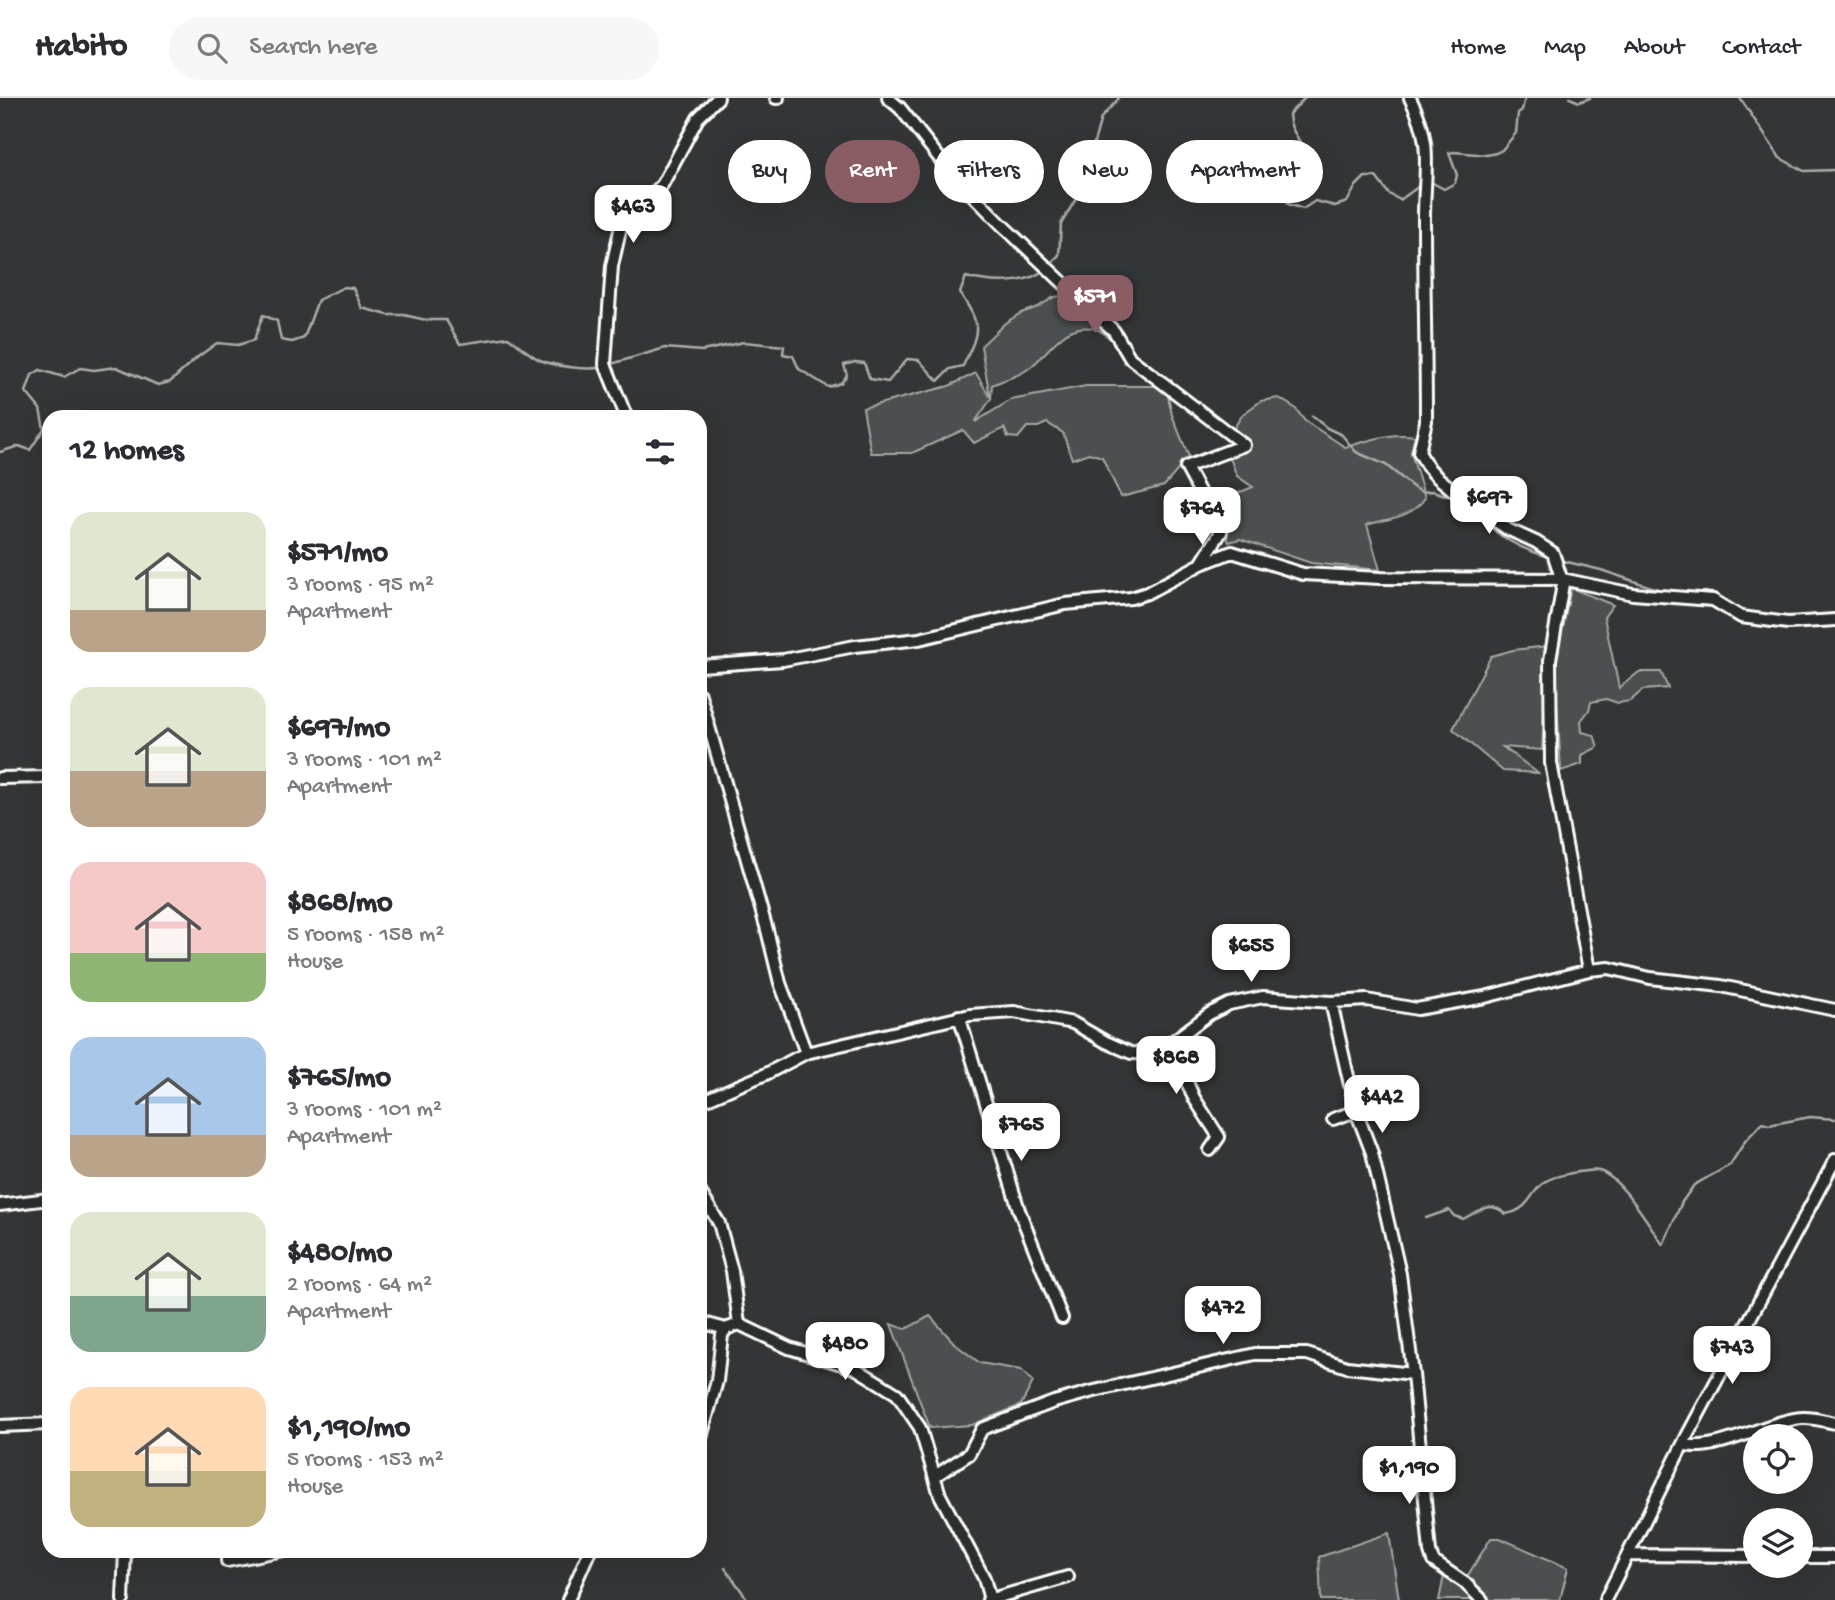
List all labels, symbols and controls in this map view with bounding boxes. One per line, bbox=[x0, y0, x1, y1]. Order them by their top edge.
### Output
search box bbox=[169, 17, 659, 80]
text: Habito bbox=[35, 29, 127, 67]
icon: search bbox=[193, 29, 231, 67]
text: Search here bbox=[249, 33, 377, 64]
text: Home bbox=[1450, 34, 1506, 63]
text: Map bbox=[1544, 34, 1586, 63]
text: About bbox=[1624, 34, 1684, 63]
text: Contact bbox=[1722, 34, 1800, 63]
chip: Buy bbox=[728, 140, 811, 203]
chip: Rent bbox=[825, 140, 920, 203]
chip: Filters bbox=[934, 140, 1044, 203]
chip: New bbox=[1058, 140, 1152, 203]
chip: Apartment bbox=[1166, 140, 1323, 203]
pin: $463 bbox=[592, 186, 674, 245]
text: $463 bbox=[611, 194, 655, 221]
pin: $571 bbox=[1054, 275, 1136, 335]
text: $571 bbox=[1073, 284, 1117, 311]
icon: filters bbox=[641, 433, 679, 471]
text: 12 homes bbox=[70, 435, 183, 470]
pin: $697 bbox=[1448, 476, 1530, 536]
text: $697 bbox=[1466, 485, 1512, 512]
pin: $764 bbox=[1161, 488, 1243, 547]
text: $764 bbox=[1180, 496, 1224, 523]
text: $571/mo bbox=[287, 537, 388, 572]
icon: home bbox=[126, 540, 210, 624]
text: 3 rooms · 95 m² bbox=[287, 572, 434, 599]
text: Apartment bbox=[287, 599, 391, 626]
text: $697/mo bbox=[287, 712, 390, 747]
icon: home bbox=[126, 715, 210, 799]
text: 3 rooms · 101 m² bbox=[287, 747, 442, 774]
text: Apartment bbox=[287, 774, 391, 801]
text: $868/mo bbox=[287, 887, 393, 922]
icon: home bbox=[126, 890, 210, 974]
text: 5 rooms · 158 m² bbox=[287, 922, 444, 949]
pin: $655 bbox=[1210, 924, 1292, 984]
text: $655 bbox=[1228, 933, 1274, 960]
text: House bbox=[287, 949, 343, 976]
pin: $868 bbox=[1135, 1037, 1217, 1096]
text: $868 bbox=[1152, 1045, 1200, 1072]
text: $765/mo bbox=[287, 1062, 391, 1097]
icon: home bbox=[126, 1065, 210, 1149]
pin: $442 bbox=[1341, 1076, 1423, 1135]
text: $442 bbox=[1360, 1084, 1404, 1111]
text: 3 rooms · 101 m² bbox=[287, 1097, 442, 1124]
pin: $765 bbox=[980, 1104, 1062, 1163]
text: $765 bbox=[998, 1112, 1044, 1139]
text: Apartment bbox=[287, 1124, 391, 1151]
text: $480/mo bbox=[287, 1237, 392, 1272]
icon: home bbox=[126, 1240, 210, 1324]
text: 2 rooms · 64 m² bbox=[287, 1272, 432, 1299]
pin: $472 bbox=[1182, 1286, 1264, 1346]
text: $472 bbox=[1201, 1295, 1245, 1322]
text: Apartment bbox=[287, 1299, 391, 1326]
pin: $480 bbox=[804, 1322, 886, 1382]
pin: $743 bbox=[1691, 1326, 1773, 1386]
text: $480 bbox=[822, 1331, 868, 1358]
text: $743 bbox=[1709, 1335, 1755, 1362]
text: $1,190/mo bbox=[287, 1412, 410, 1447]
icon: home bbox=[126, 1415, 210, 1499]
map controls bbox=[1743, 1424, 1813, 1578]
button: locate bbox=[1743, 1424, 1813, 1494]
pin: $1,190 bbox=[1352, 1446, 1466, 1506]
text: 5 rooms · 153 m² bbox=[287, 1447, 444, 1474]
text: $1,190 bbox=[1379, 1455, 1439, 1482]
text: House bbox=[287, 1474, 343, 1501]
button: layers bbox=[1743, 1508, 1813, 1578]

